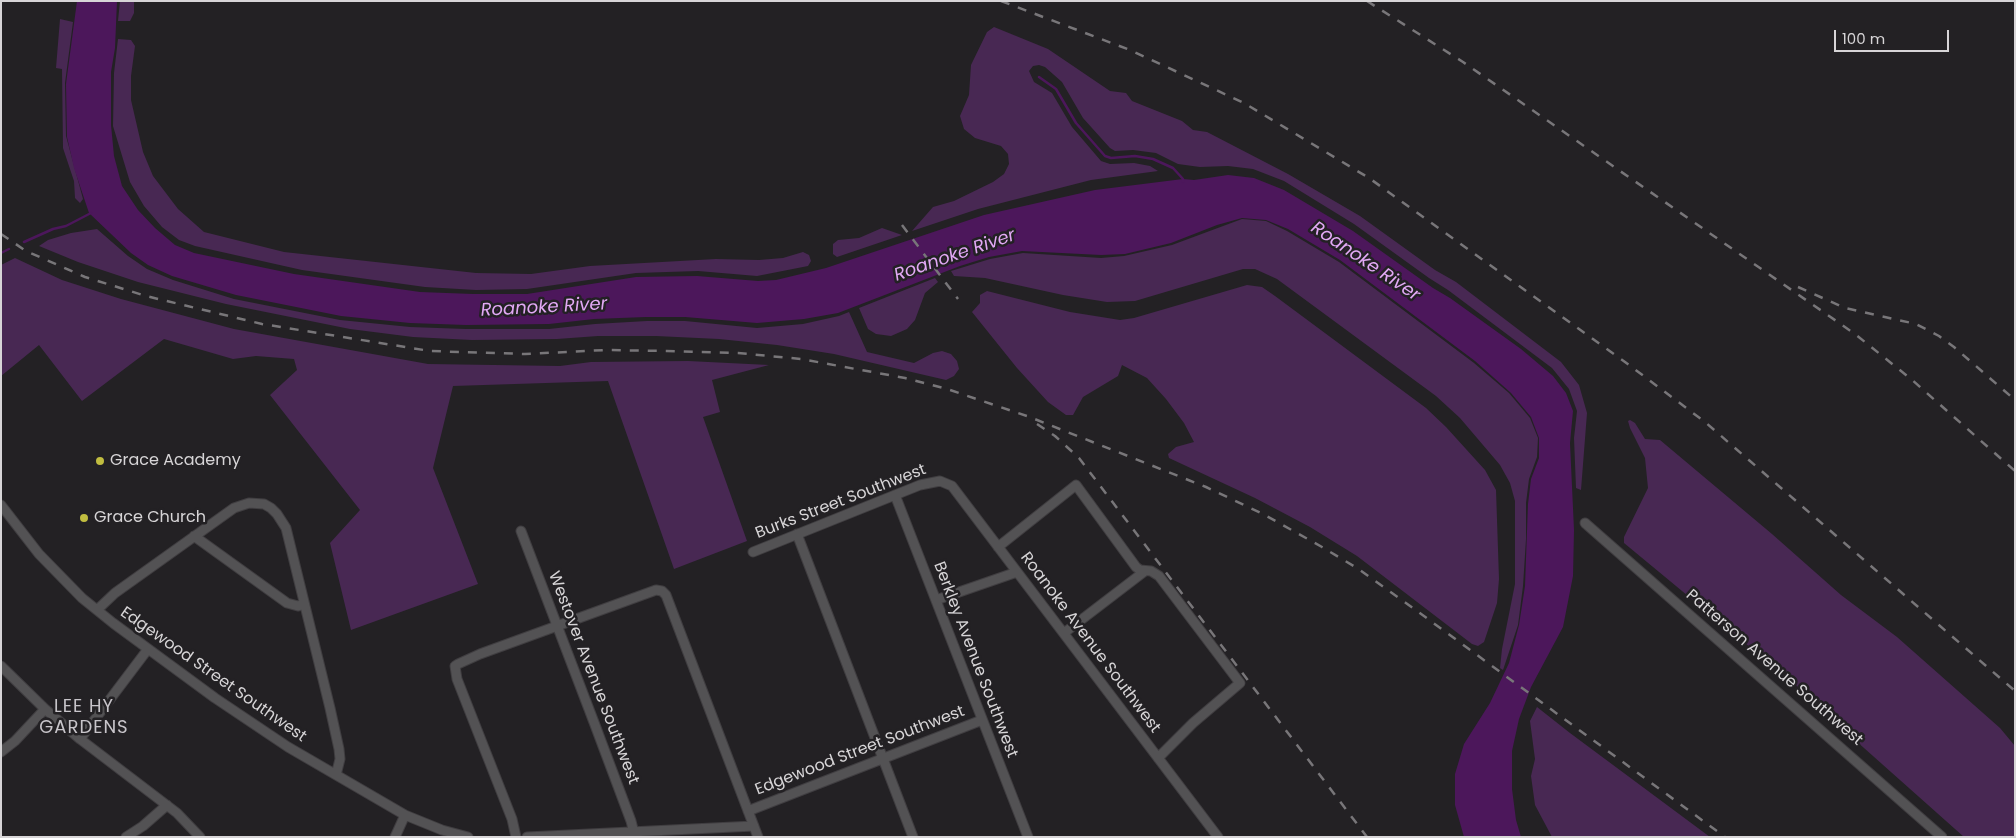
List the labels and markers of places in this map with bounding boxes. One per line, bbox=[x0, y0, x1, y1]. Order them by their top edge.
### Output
place label: Grace Academy bbox=[110, 451, 241, 471]
marker: Grace Academy bbox=[94, 455, 106, 467]
place label: Grace Church bbox=[94, 508, 206, 528]
marker: Grace Church bbox=[78, 512, 90, 524]

